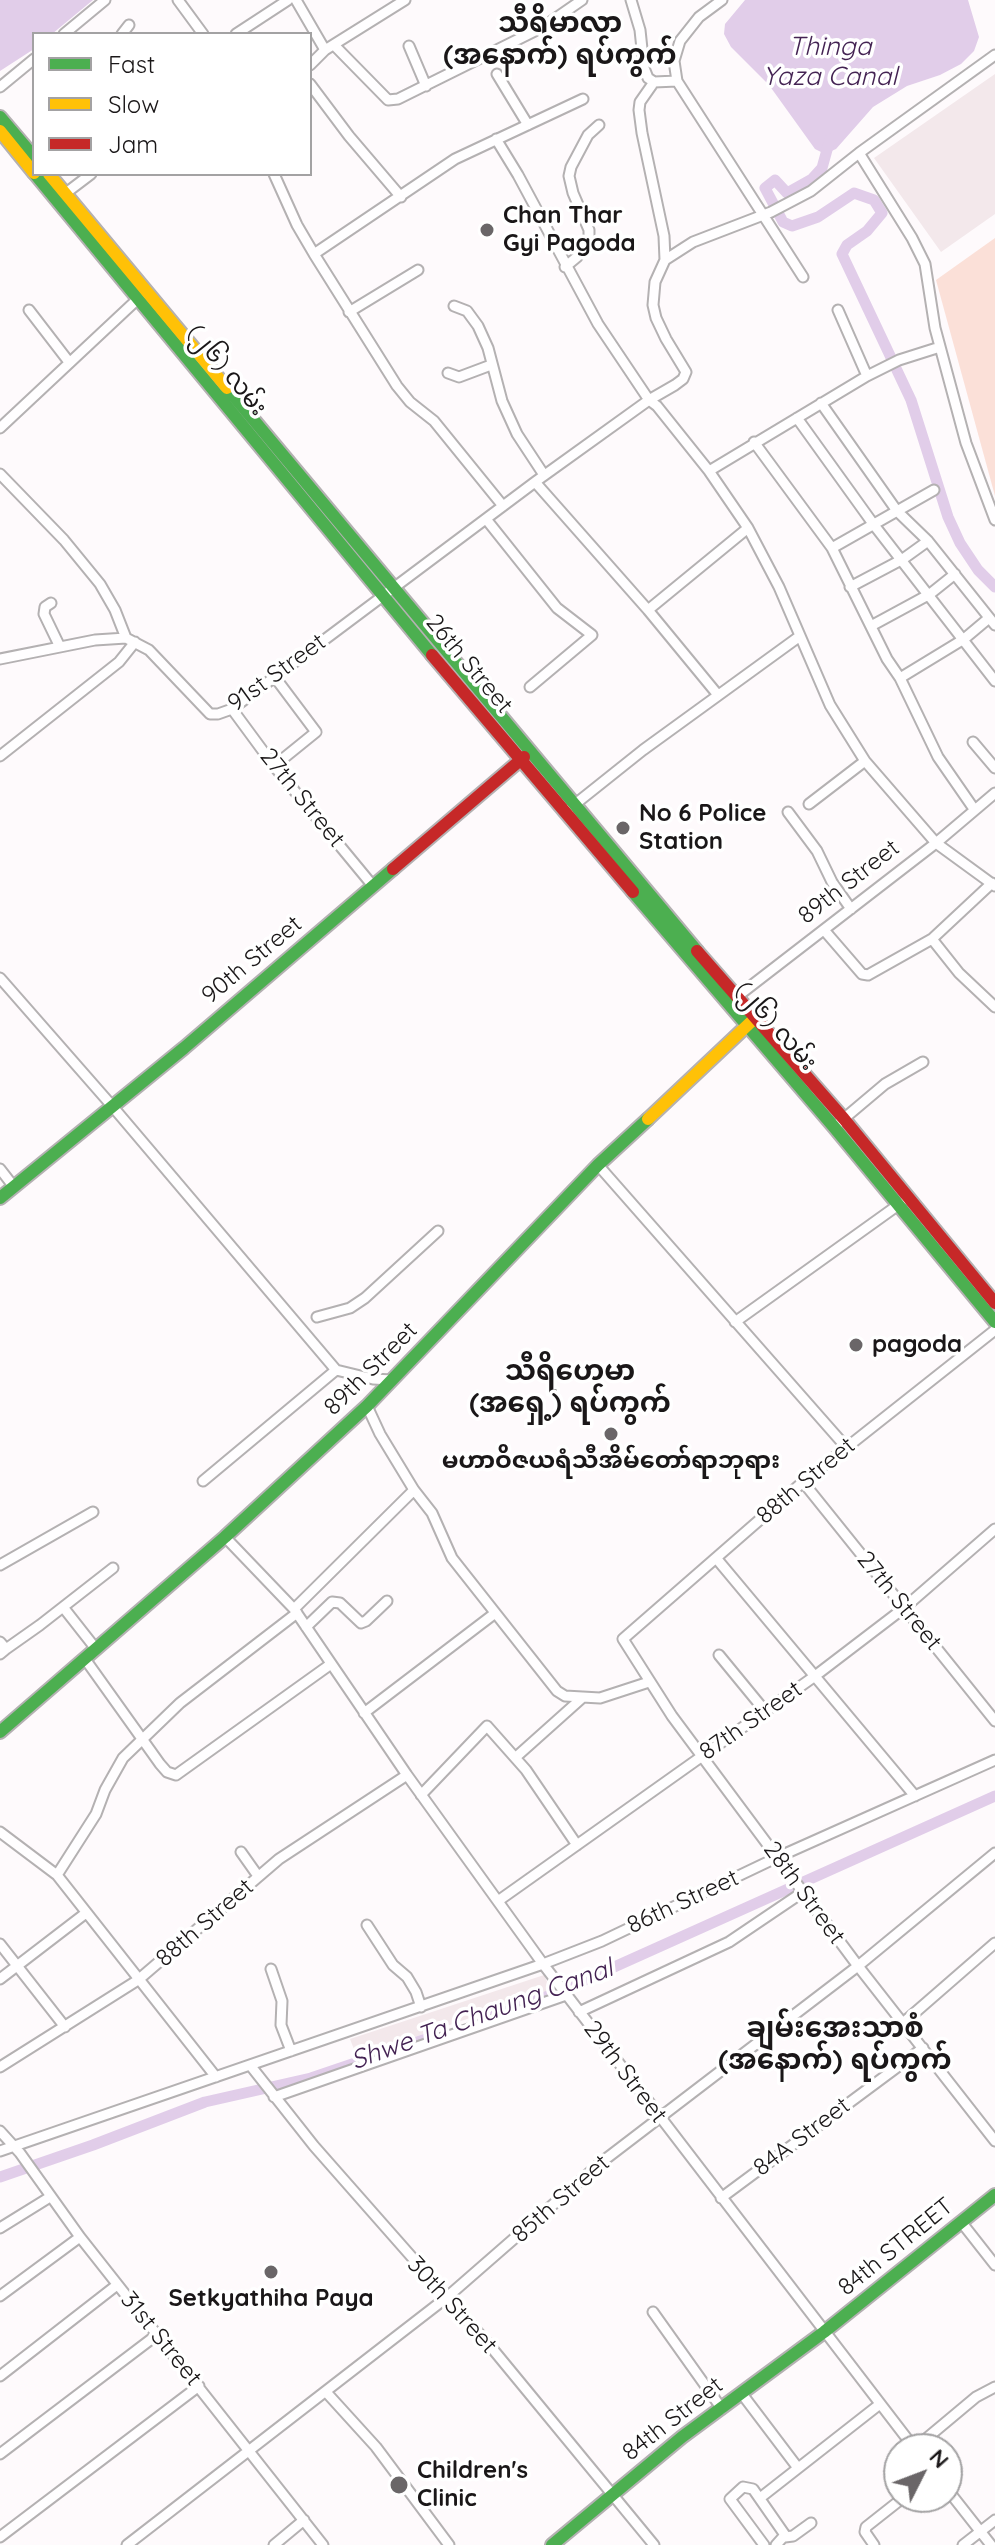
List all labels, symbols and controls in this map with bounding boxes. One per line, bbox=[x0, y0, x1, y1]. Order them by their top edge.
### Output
district label: သီရိမာလာ (အနောက်) ရပ်ကွက် bbox=[443, 7, 677, 73]
water label: Thinga Yaza Canal bbox=[763, 31, 897, 92]
legend bbox=[32, 32, 312, 176]
text: Fast bbox=[108, 49, 155, 79]
text: Slow bbox=[108, 89, 159, 119]
text: Jam bbox=[108, 129, 158, 159]
place label: Chan Thar Gyi Pagoda bbox=[503, 202, 636, 258]
marker: Chan Thar Gyi Pagoda bbox=[478, 221, 496, 239]
street label: (၂၆) လမ်း bbox=[181, 318, 273, 422]
street label: 26th Street bbox=[419, 609, 519, 719]
street label: 91st Street bbox=[222, 628, 332, 718]
street label: 27th Street bbox=[253, 743, 351, 853]
place label: No 6 Police Station bbox=[639, 800, 766, 856]
marker: No 6 Police Station bbox=[614, 819, 632, 837]
street label: 89th Street bbox=[793, 834, 905, 930]
street label: 90th Street bbox=[196, 910, 308, 1010]
street label: (၂၆) လမ်း bbox=[729, 975, 823, 1077]
street label: 89th Street bbox=[318, 1316, 424, 1422]
place label: pagoda bbox=[872, 1331, 962, 1359]
marker: pagoda bbox=[847, 1336, 865, 1354]
district label: သီရိဟေမာ (အရှေ့) ရပ်ကွက် bbox=[469, 1355, 671, 1421]
marker: မဟာဝိဇယရံသီအိမ်တော်ရာဘုရား bbox=[602, 1425, 620, 1443]
street label: 88th Street bbox=[751, 1431, 861, 1531]
place label: မဟာဝိဇယရံသီအိမ်တော်ရာဘုရား bbox=[442, 1447, 780, 1475]
street label: 27th Street bbox=[850, 1546, 948, 1656]
street label: 87th Street bbox=[694, 1675, 808, 1767]
street label: 28th Street bbox=[757, 1836, 851, 1950]
street label: 86th Street bbox=[623, 1864, 743, 1940]
street label: 88th Street bbox=[150, 1873, 260, 1973]
water label: Shwe Ta Chaung Canal bbox=[347, 1953, 617, 2077]
district label: ချမ်းအေးသာစံ (အနောက်) ရပ်ကွက် bbox=[718, 2012, 952, 2078]
street label: 29th Street bbox=[577, 2015, 673, 2129]
street label: 84A Street bbox=[748, 2091, 856, 2183]
street label: 85th Street bbox=[506, 2149, 616, 2249]
street label: 84th STREET bbox=[833, 2192, 959, 2302]
street label: 30th Street bbox=[401, 2250, 503, 2360]
marker: Setkyathiha Paya bbox=[262, 2263, 280, 2281]
place label: Setkyathiha Paya bbox=[168, 2285, 374, 2313]
street label: 31st Street bbox=[114, 2286, 208, 2392]
street label: 84th Street bbox=[617, 2371, 729, 2467]
north arrow bbox=[883, 2433, 963, 2513]
text: N bbox=[924, 2443, 955, 2474]
place label: Children's Clinic bbox=[417, 2457, 528, 2513]
marker: Children's Clinic bbox=[388, 2474, 410, 2496]

